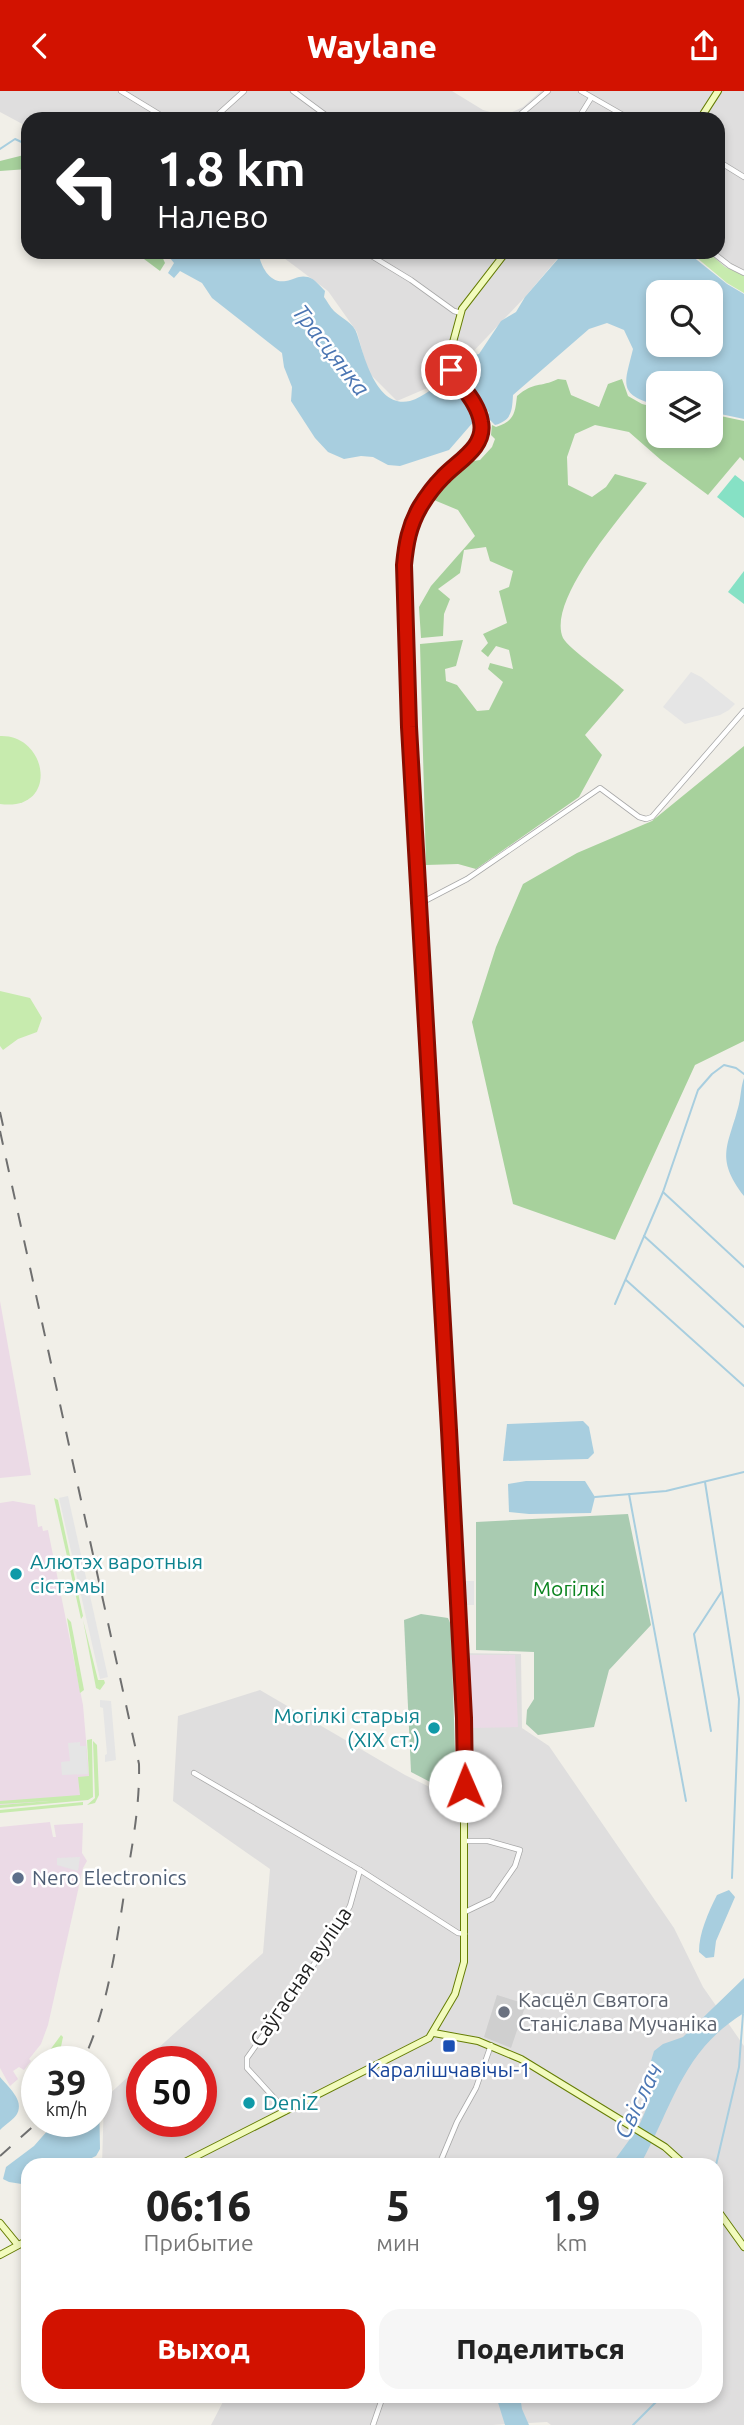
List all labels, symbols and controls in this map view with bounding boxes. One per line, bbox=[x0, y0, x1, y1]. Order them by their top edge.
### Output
icon: back bbox=[21, 27, 59, 65]
icon: share bbox=[685, 27, 723, 65]
text: Waylane bbox=[307, 28, 437, 64]
icon: left bbox=[42, 140, 133, 231]
text: 1.8 km bbox=[157, 140, 306, 195]
text: Налево bbox=[157, 198, 269, 234]
map controls bbox=[646, 280, 723, 448]
button: search bbox=[646, 280, 723, 357]
water label: Трасцянка bbox=[288, 299, 375, 400]
pin bbox=[421, 340, 481, 400]
icon: arrive bbox=[432, 351, 470, 389]
button: layers bbox=[646, 371, 723, 448]
place label: Алютэх варотныя сістэмы bbox=[30, 1549, 203, 1597]
marker: Алютэх варотныя сістэмы bbox=[8, 1566, 24, 1582]
park label: Могілкі bbox=[533, 1576, 605, 1600]
place label: Могілкі старыя (XIX ст.) bbox=[274, 1703, 420, 1751]
marker: Могілкі старыя (XIX ст.) bbox=[426, 1720, 442, 1736]
position arrow bbox=[428, 1749, 502, 1823]
place label: Nero Electronics bbox=[32, 1865, 187, 1889]
marker: Nero Electronics bbox=[10, 1870, 26, 1886]
street label: Саўгасная вуліца bbox=[244, 1902, 356, 2051]
place label: Касцёл Святога Станіслава Мучаніка bbox=[518, 1987, 717, 2035]
marker: Касцёл Святога Станіслава Мучаніка bbox=[496, 2004, 512, 2020]
marker: Каралішчавічы-1 bbox=[441, 2038, 457, 2054]
speed limit sign: 50 bbox=[126, 2046, 217, 2137]
place label: Каралішчавічы-1 bbox=[367, 2057, 531, 2081]
water label: Свіслач bbox=[609, 2059, 666, 2142]
text: 39 bbox=[47, 2062, 86, 2102]
place label: DeniZ bbox=[263, 2090, 319, 2114]
marker: DeniZ bbox=[241, 2095, 257, 2111]
text: km/h bbox=[46, 2099, 87, 2119]
text: 06:16 bbox=[146, 2182, 251, 2229]
text: 5 bbox=[386, 2182, 410, 2229]
text: 1.9 bbox=[543, 2182, 600, 2229]
text: Прибытие bbox=[144, 2230, 254, 2255]
text: мин bbox=[376, 2230, 420, 2255]
text: km bbox=[556, 2230, 587, 2255]
button: Выход bbox=[42, 2309, 365, 2389]
button: Поделиться bbox=[379, 2309, 702, 2389]

